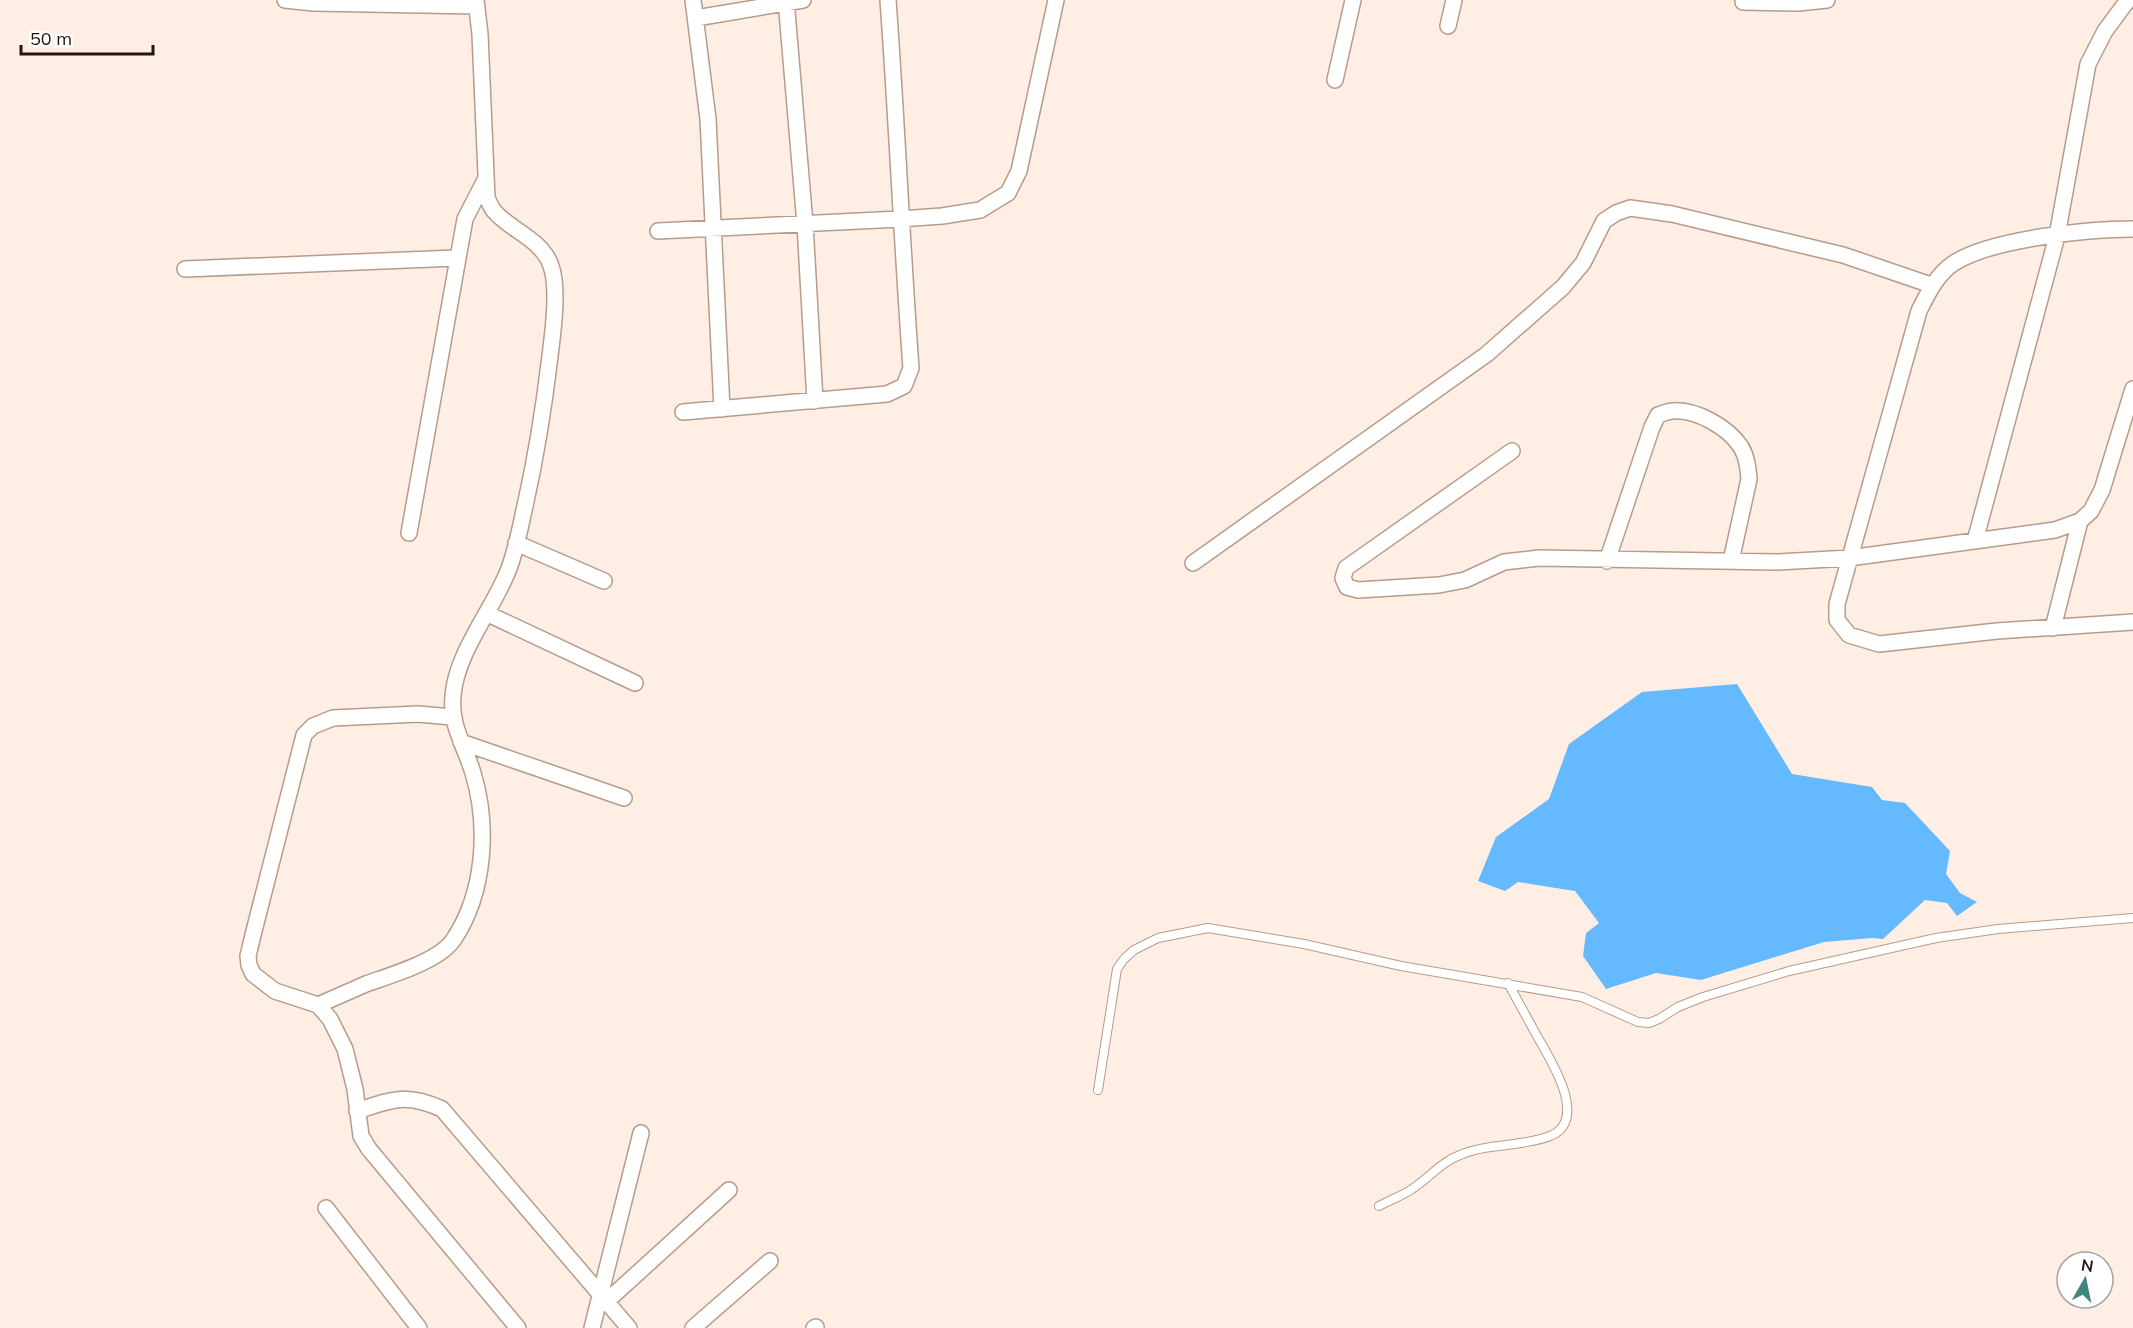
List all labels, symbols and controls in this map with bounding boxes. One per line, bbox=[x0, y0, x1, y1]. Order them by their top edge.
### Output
scale bar bbox=[21, 18, 153, 56]
text: 50 m bbox=[30, 27, 72, 50]
north arrow bbox=[2055, 1250, 2115, 1310]
text: N bbox=[2080, 1254, 2095, 1276]

